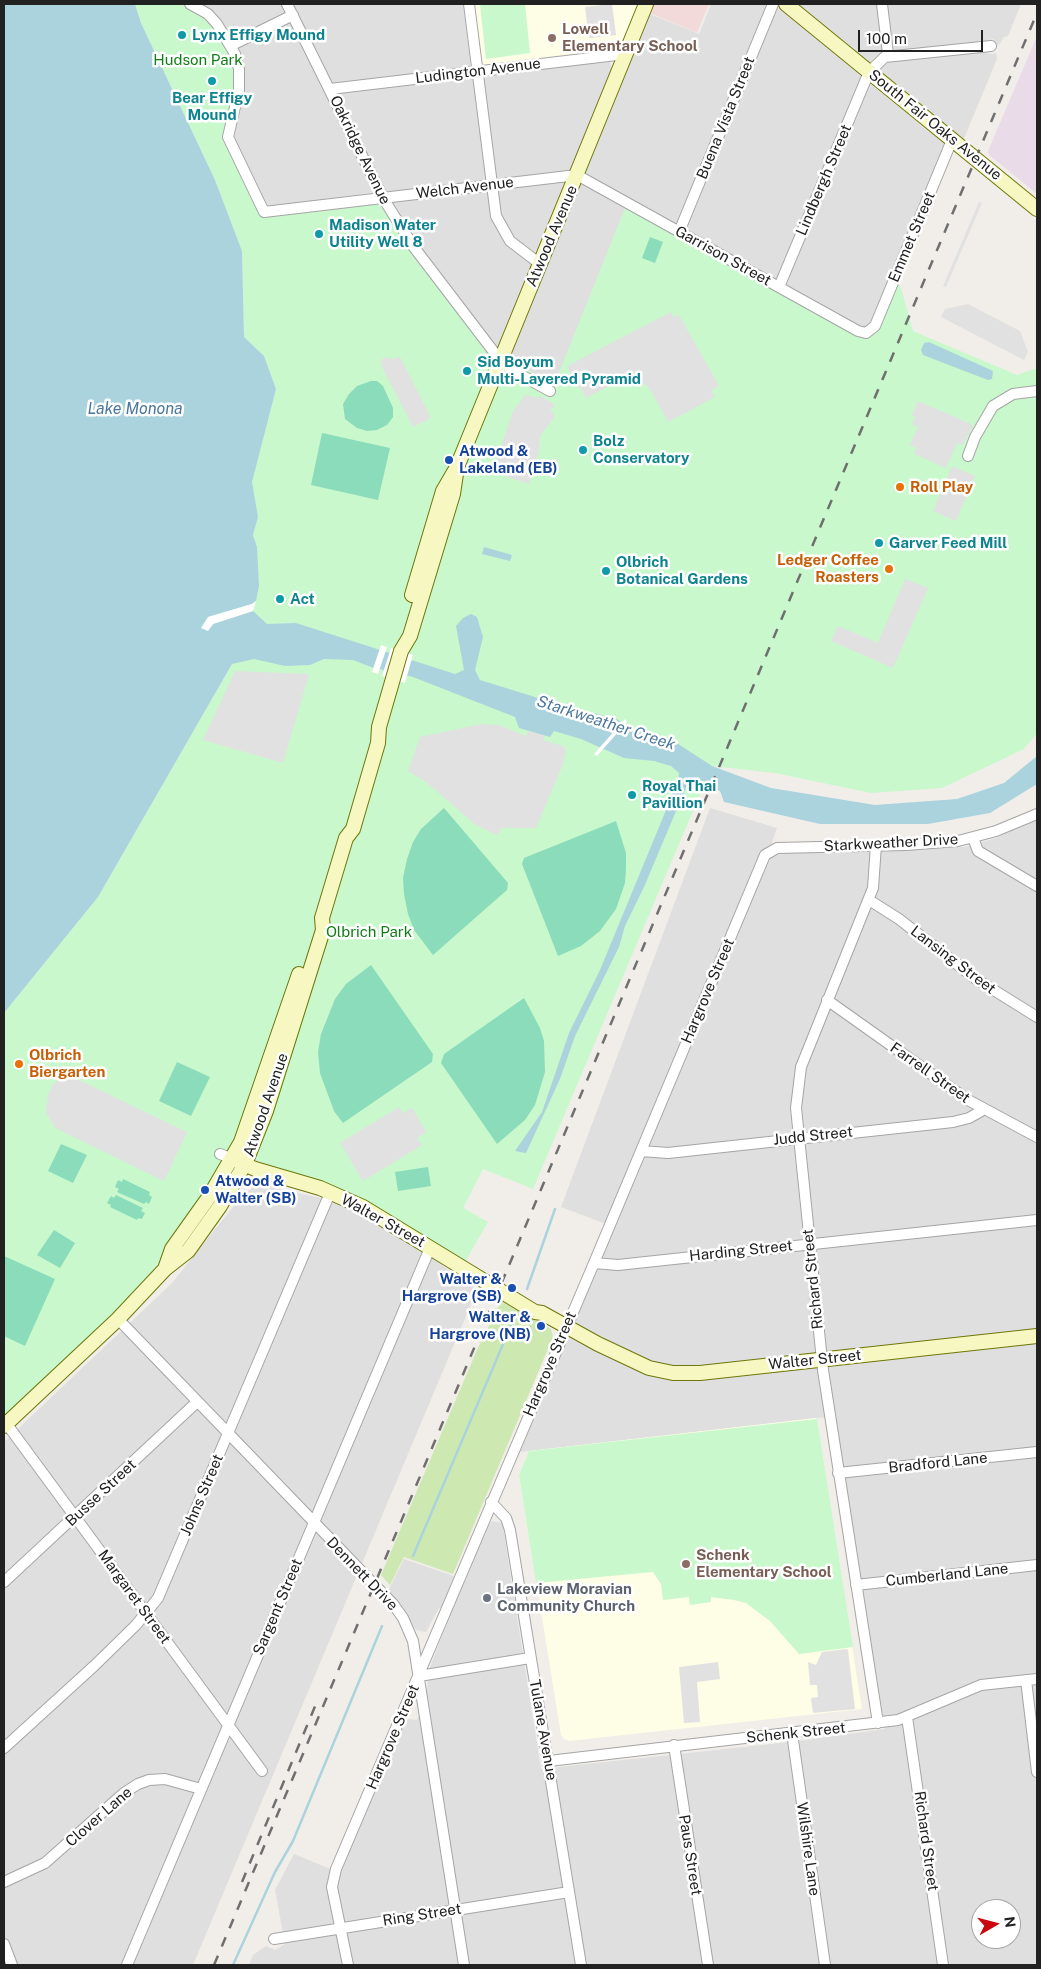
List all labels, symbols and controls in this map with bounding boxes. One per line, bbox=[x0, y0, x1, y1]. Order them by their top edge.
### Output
place label: Lowell Elementary School bbox=[562, 20, 698, 55]
scale bar bbox=[861, 20, 986, 52]
place label: Lynx Effigy Mound bbox=[192, 26, 325, 44]
marker: Lynx Effigy Mound bbox=[176, 29, 188, 41]
text: 100 m bbox=[866, 30, 907, 47]
marker: Lowell Elementary School bbox=[546, 32, 558, 44]
park label: Hudson Park bbox=[153, 51, 243, 69]
street label: Ludington Avenue bbox=[414, 54, 542, 88]
street label: Buena Vista Street bbox=[693, 54, 759, 182]
street label: South Fair Oaks Avenue bbox=[865, 66, 1005, 184]
marker: Bear Effigy Mound bbox=[206, 75, 218, 87]
place label: Bear Effigy Mound bbox=[172, 89, 252, 124]
street label: Oakridge Avenue bbox=[326, 93, 394, 207]
street label: Lindbergh Street bbox=[793, 122, 855, 238]
street label: Welch Avenue bbox=[415, 173, 515, 203]
street label: Atwood Avenue bbox=[523, 183, 581, 289]
street label: Emmet Street bbox=[885, 189, 939, 285]
place label: Madison Water Utility Well 8 bbox=[329, 216, 436, 251]
street label: Garrison Street bbox=[672, 222, 774, 290]
marker: Madison Water Utility Well 8 bbox=[313, 228, 325, 240]
place label: Sid Boyum Multi-Layered Pyramid bbox=[477, 353, 641, 388]
marker: Sid Boyum Multi-Layered Pyramid bbox=[461, 365, 473, 377]
water label: Lake Monona bbox=[87, 399, 183, 419]
place label: Bolz Conservatory bbox=[593, 432, 689, 467]
place label: Atwood & Lakeland (EB) bbox=[459, 442, 558, 477]
marker: Bolz Conservatory bbox=[577, 444, 589, 456]
marker: Atwood & Lakeland (EB) bbox=[443, 454, 455, 466]
place label: Roll Play bbox=[910, 478, 973, 496]
marker: Roll Play bbox=[894, 481, 906, 493]
place label: Garver Feed Mill bbox=[889, 534, 1007, 552]
marker: Garver Feed Mill bbox=[873, 537, 885, 549]
place label: Ledger Coffee Roasters bbox=[777, 551, 879, 586]
place label: Olbrich Botanical Gardens bbox=[616, 553, 748, 588]
marker: Ledger Coffee Roasters bbox=[883, 563, 895, 575]
marker: Olbrich Botanical Gardens bbox=[600, 565, 612, 577]
place label: Act bbox=[290, 590, 315, 608]
marker: Act bbox=[274, 593, 286, 605]
water label: Starkweather Creek bbox=[534, 692, 678, 754]
place label: Royal Thai Pavillion bbox=[642, 777, 716, 812]
marker: Royal Thai Pavillion bbox=[626, 789, 638, 801]
street label: Starkweather Drive bbox=[823, 830, 959, 856]
street label: Lansing Street bbox=[907, 922, 999, 998]
park label: Olbrich Park bbox=[326, 923, 412, 941]
street label: Hargrove Street bbox=[678, 936, 738, 1046]
street label: Farrell Street bbox=[887, 1039, 973, 1107]
place label: Olbrich Biergarten bbox=[29, 1046, 105, 1081]
street label: Atwood Avenue bbox=[240, 1051, 292, 1159]
marker: Olbrich Biergarten bbox=[13, 1058, 25, 1070]
street label: Judd Street bbox=[772, 1123, 854, 1149]
place label: Atwood & Walter (SB) bbox=[215, 1172, 296, 1207]
marker: Atwood & Walter (SB) bbox=[199, 1184, 211, 1196]
street label: Walter Street bbox=[338, 1190, 428, 1252]
street label: Richard Street bbox=[799, 1228, 827, 1330]
street label: Harding Street bbox=[688, 1237, 794, 1265]
place label: Walter & Hargrove (SB) bbox=[402, 1270, 502, 1305]
marker: Walter & Hargrove (SB) bbox=[506, 1282, 518, 1294]
place label: Walter & Hargrove (NB) bbox=[429, 1308, 531, 1343]
street label: Hargrove Street bbox=[520, 1309, 580, 1419]
marker: Walter & Hargrove (NB) bbox=[535, 1320, 547, 1332]
street label: Walter Street bbox=[768, 1346, 862, 1374]
street label: Bradford Lane bbox=[888, 1449, 988, 1477]
street label: Johns Street bbox=[177, 1452, 227, 1538]
street label: Busse Street bbox=[62, 1456, 140, 1530]
street label: Dennett Drive bbox=[323, 1534, 401, 1614]
place label: Schenk Elementary School bbox=[696, 1546, 832, 1581]
street label: Margaret Street bbox=[94, 1547, 174, 1647]
street label: Sargent Street bbox=[250, 1556, 306, 1658]
marker: Schenk Elementary School bbox=[680, 1558, 692, 1570]
street label: Cumberland Lane bbox=[885, 1560, 1009, 1590]
place label: Lakeview Moravian Community Church bbox=[497, 1580, 635, 1615]
marker: Lakeview Moravian Community Church bbox=[481, 1592, 493, 1604]
street label: Tulane Avenue bbox=[525, 1678, 561, 1782]
street label: Hargrove Street bbox=[363, 1682, 423, 1792]
street label: Schenk Street bbox=[745, 1719, 847, 1747]
street label: Clover Lane bbox=[62, 1783, 136, 1851]
street label: Richard Street bbox=[910, 1790, 942, 1892]
street label: Wilshire Lane bbox=[793, 1801, 823, 1897]
street label: Paus Street bbox=[675, 1813, 705, 1897]
north arrow bbox=[971, 1899, 1021, 1949]
street label: Ring Street bbox=[381, 1900, 463, 1930]
text: N bbox=[1001, 1916, 1019, 1929]

